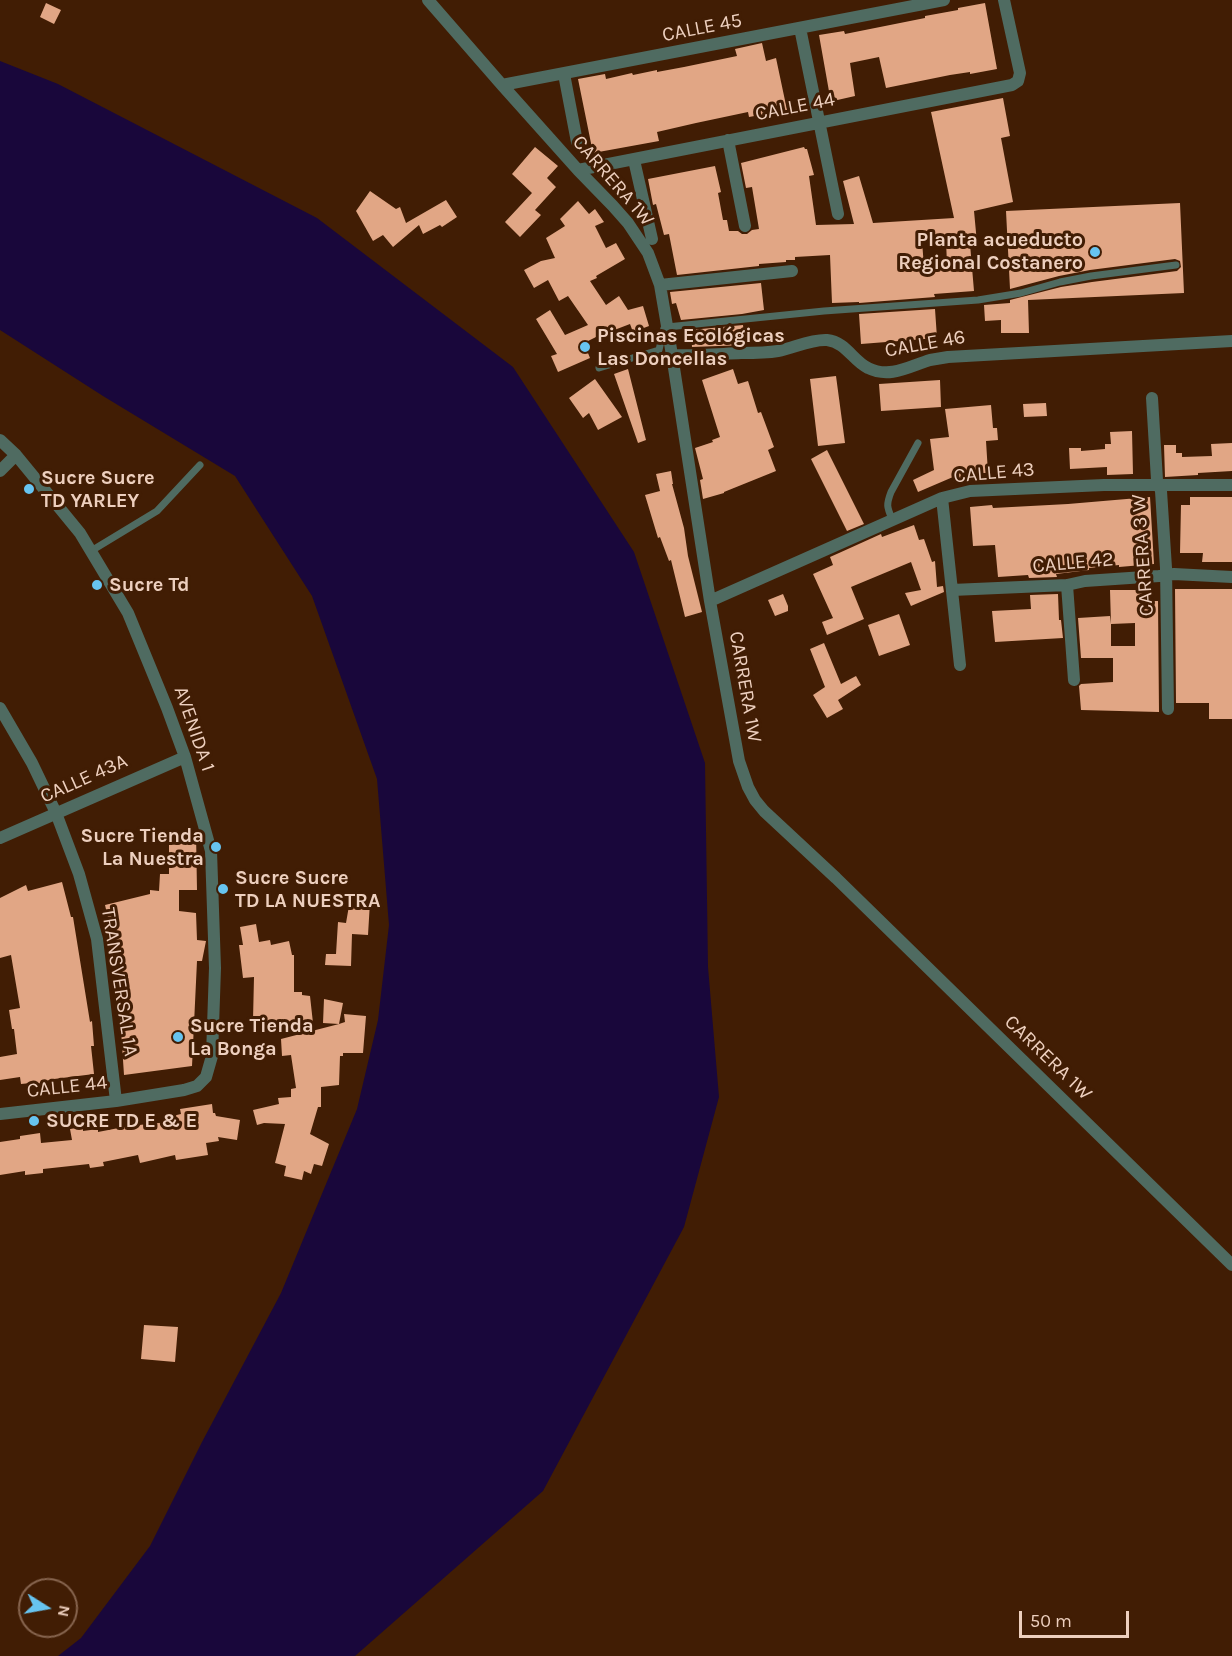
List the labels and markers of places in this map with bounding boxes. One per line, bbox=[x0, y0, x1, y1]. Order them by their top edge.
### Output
place label: Planta acueducto Regional Costanero bbox=[898, 228, 1083, 275]
marker: Planta acueducto Regional Costanero bbox=[1088, 245, 1102, 259]
place label: Piscinas Ecológicas Las Doncellas bbox=[597, 324, 785, 371]
marker: Piscinas Ecológicas Las Doncellas bbox=[578, 340, 592, 354]
place label: Sucre Sucre TD YARLEY bbox=[41, 466, 155, 513]
marker: Sucre Sucre TD YARLEY bbox=[22, 482, 36, 496]
place label: Sucre Td bbox=[109, 573, 189, 597]
marker: Sucre Td bbox=[90, 578, 104, 592]
place label: Sucre Tienda La Nuestra bbox=[80, 824, 204, 871]
marker: Sucre Tienda La Nuestra bbox=[209, 840, 223, 854]
place label: Sucre Sucre TD LA NUESTRA bbox=[235, 866, 380, 913]
marker: Sucre Sucre TD LA NUESTRA bbox=[216, 882, 230, 896]
place label: Sucre Tienda La Bonga bbox=[190, 1014, 314, 1061]
marker: Sucre Tienda La Bonga bbox=[171, 1030, 185, 1044]
place label: SUCRE TD E & E bbox=[46, 1109, 197, 1133]
marker: SUCRE TD E & E bbox=[27, 1114, 41, 1128]

